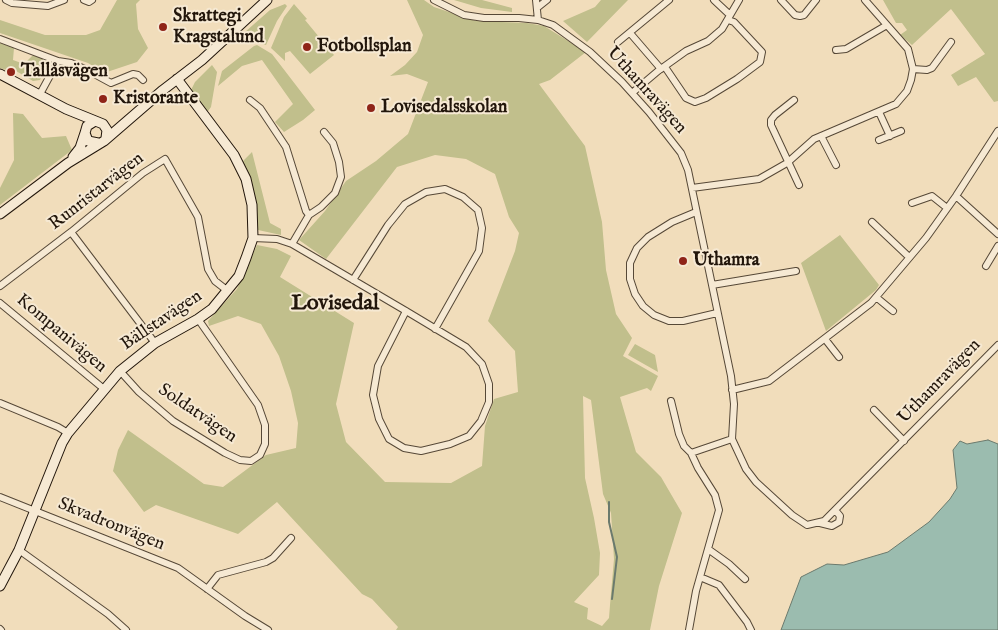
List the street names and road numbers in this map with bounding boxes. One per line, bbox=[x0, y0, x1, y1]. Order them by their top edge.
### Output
street label: Uthamravägen bbox=[601, 43, 691, 139]
street label: Runristarvägen bbox=[45, 148, 149, 236]
street label: Bällstavägen bbox=[117, 286, 207, 356]
street label: Kompanivägen bbox=[11, 290, 111, 378]
street label: Uthamravägen bbox=[894, 335, 986, 429]
street label: Soldatvägen bbox=[153, 380, 241, 448]
street label: Skvadronvägen bbox=[55, 494, 167, 556]

